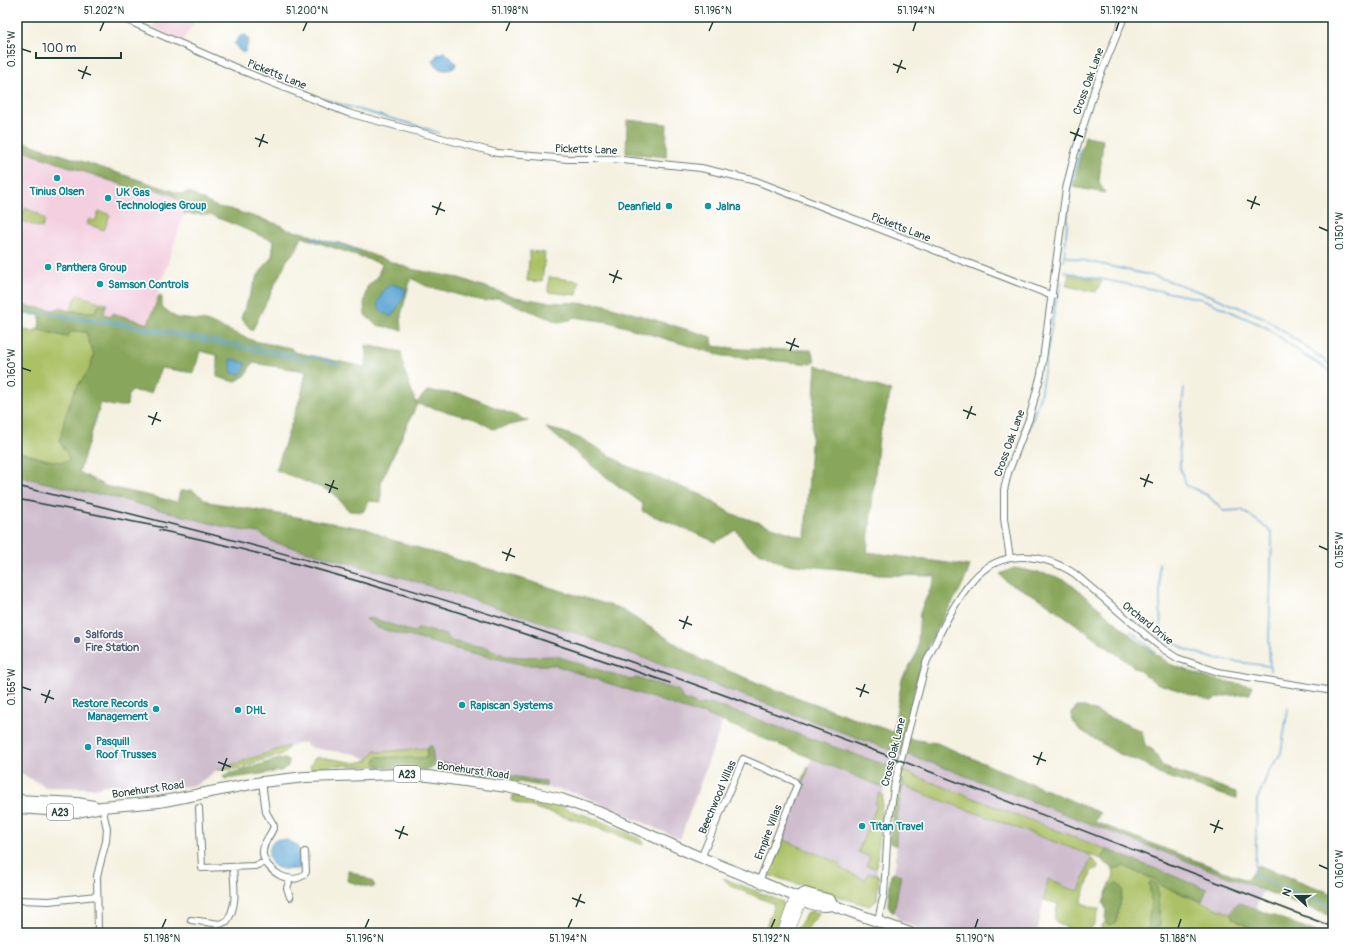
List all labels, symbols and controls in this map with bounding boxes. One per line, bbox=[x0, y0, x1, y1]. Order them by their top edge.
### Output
text: 51.202°N bbox=[84, 5, 125, 17]
text: 51.200°N bbox=[286, 5, 328, 17]
text: 51.198°N bbox=[492, 5, 529, 17]
text: 51.196°N bbox=[694, 5, 732, 17]
text: 51.194°N bbox=[897, 5, 935, 17]
text: 51.192°N bbox=[1100, 5, 1138, 17]
text: 0.155°W bbox=[6, 30, 18, 67]
scale bar bbox=[36, 34, 121, 60]
text: 100 m bbox=[42, 41, 77, 56]
street label: Cross Oak Lane bbox=[1070, 45, 1107, 116]
street label: Picketts Lane bbox=[245, 57, 309, 92]
street label: Picketts Lane bbox=[555, 142, 618, 157]
marker: Tinius Olsen bbox=[52, 173, 62, 183]
place label: Tinius Olsen bbox=[29, 185, 84, 198]
place label: UK Gas Technologies Group bbox=[115, 186, 206, 212]
marker: UK Gas Technologies Group bbox=[103, 193, 113, 203]
place label: Deanfield bbox=[618, 200, 661, 213]
place label: Jalna bbox=[716, 200, 740, 213]
marker: Deanfield bbox=[664, 201, 674, 211]
marker: Jalna bbox=[703, 201, 713, 211]
street label: Picketts Lane bbox=[869, 210, 933, 245]
text: 0.150°W bbox=[1334, 211, 1346, 250]
place label: Panthera Group bbox=[56, 261, 127, 274]
marker: Panthera Group bbox=[43, 262, 53, 272]
place label: Samson Controls bbox=[108, 278, 189, 291]
marker: Samson Controls bbox=[95, 279, 105, 289]
text: 0.160°W bbox=[6, 348, 18, 387]
street label: Cross Oak Lane bbox=[991, 407, 1028, 478]
text: 0.155°W bbox=[1334, 531, 1346, 568]
street label: Orchard Drive bbox=[1120, 599, 1176, 648]
place label: Salfords Fire Station bbox=[85, 628, 139, 654]
marker: Salfords Fire Station bbox=[72, 635, 82, 645]
text: 0.165°W bbox=[6, 668, 18, 706]
place label: Restore Records Management bbox=[72, 697, 149, 723]
place label: Rapiscan Systems bbox=[470, 699, 553, 712]
marker: Rapiscan Systems bbox=[457, 700, 467, 710]
marker: Restore Records Management bbox=[151, 704, 161, 714]
place label: DHL bbox=[246, 704, 266, 717]
marker: DHL bbox=[233, 705, 243, 715]
street label: Cross Oak Lane bbox=[879, 716, 908, 788]
place label: Pasquill Roof Trusses bbox=[96, 735, 157, 761]
marker: Pasquill Roof Trusses bbox=[83, 742, 93, 752]
street label: Beechwood Villas bbox=[696, 758, 739, 836]
street label: Bonehurst Road bbox=[436, 759, 510, 782]
road number: A23 bbox=[394, 766, 420, 782]
street label: Bonehurst Road bbox=[111, 778, 185, 801]
street label: Empire Villas bbox=[752, 803, 785, 862]
road number: A23 bbox=[47, 804, 73, 820]
place label: Titan Travel bbox=[869, 820, 924, 833]
marker: Titan Travel bbox=[857, 821, 867, 831]
text: 0.160°W bbox=[1334, 849, 1346, 888]
north arrow bbox=[1276, 876, 1316, 916]
text: N bbox=[1280, 886, 1295, 898]
text: 51.198°N bbox=[144, 933, 181, 945]
text: 51.196°N bbox=[346, 933, 384, 945]
text: 51.194°N bbox=[549, 933, 587, 945]
text: 51.192°N bbox=[752, 933, 790, 945]
text: 51.190°N bbox=[956, 933, 995, 945]
text: 51.188°N bbox=[1160, 933, 1197, 945]

